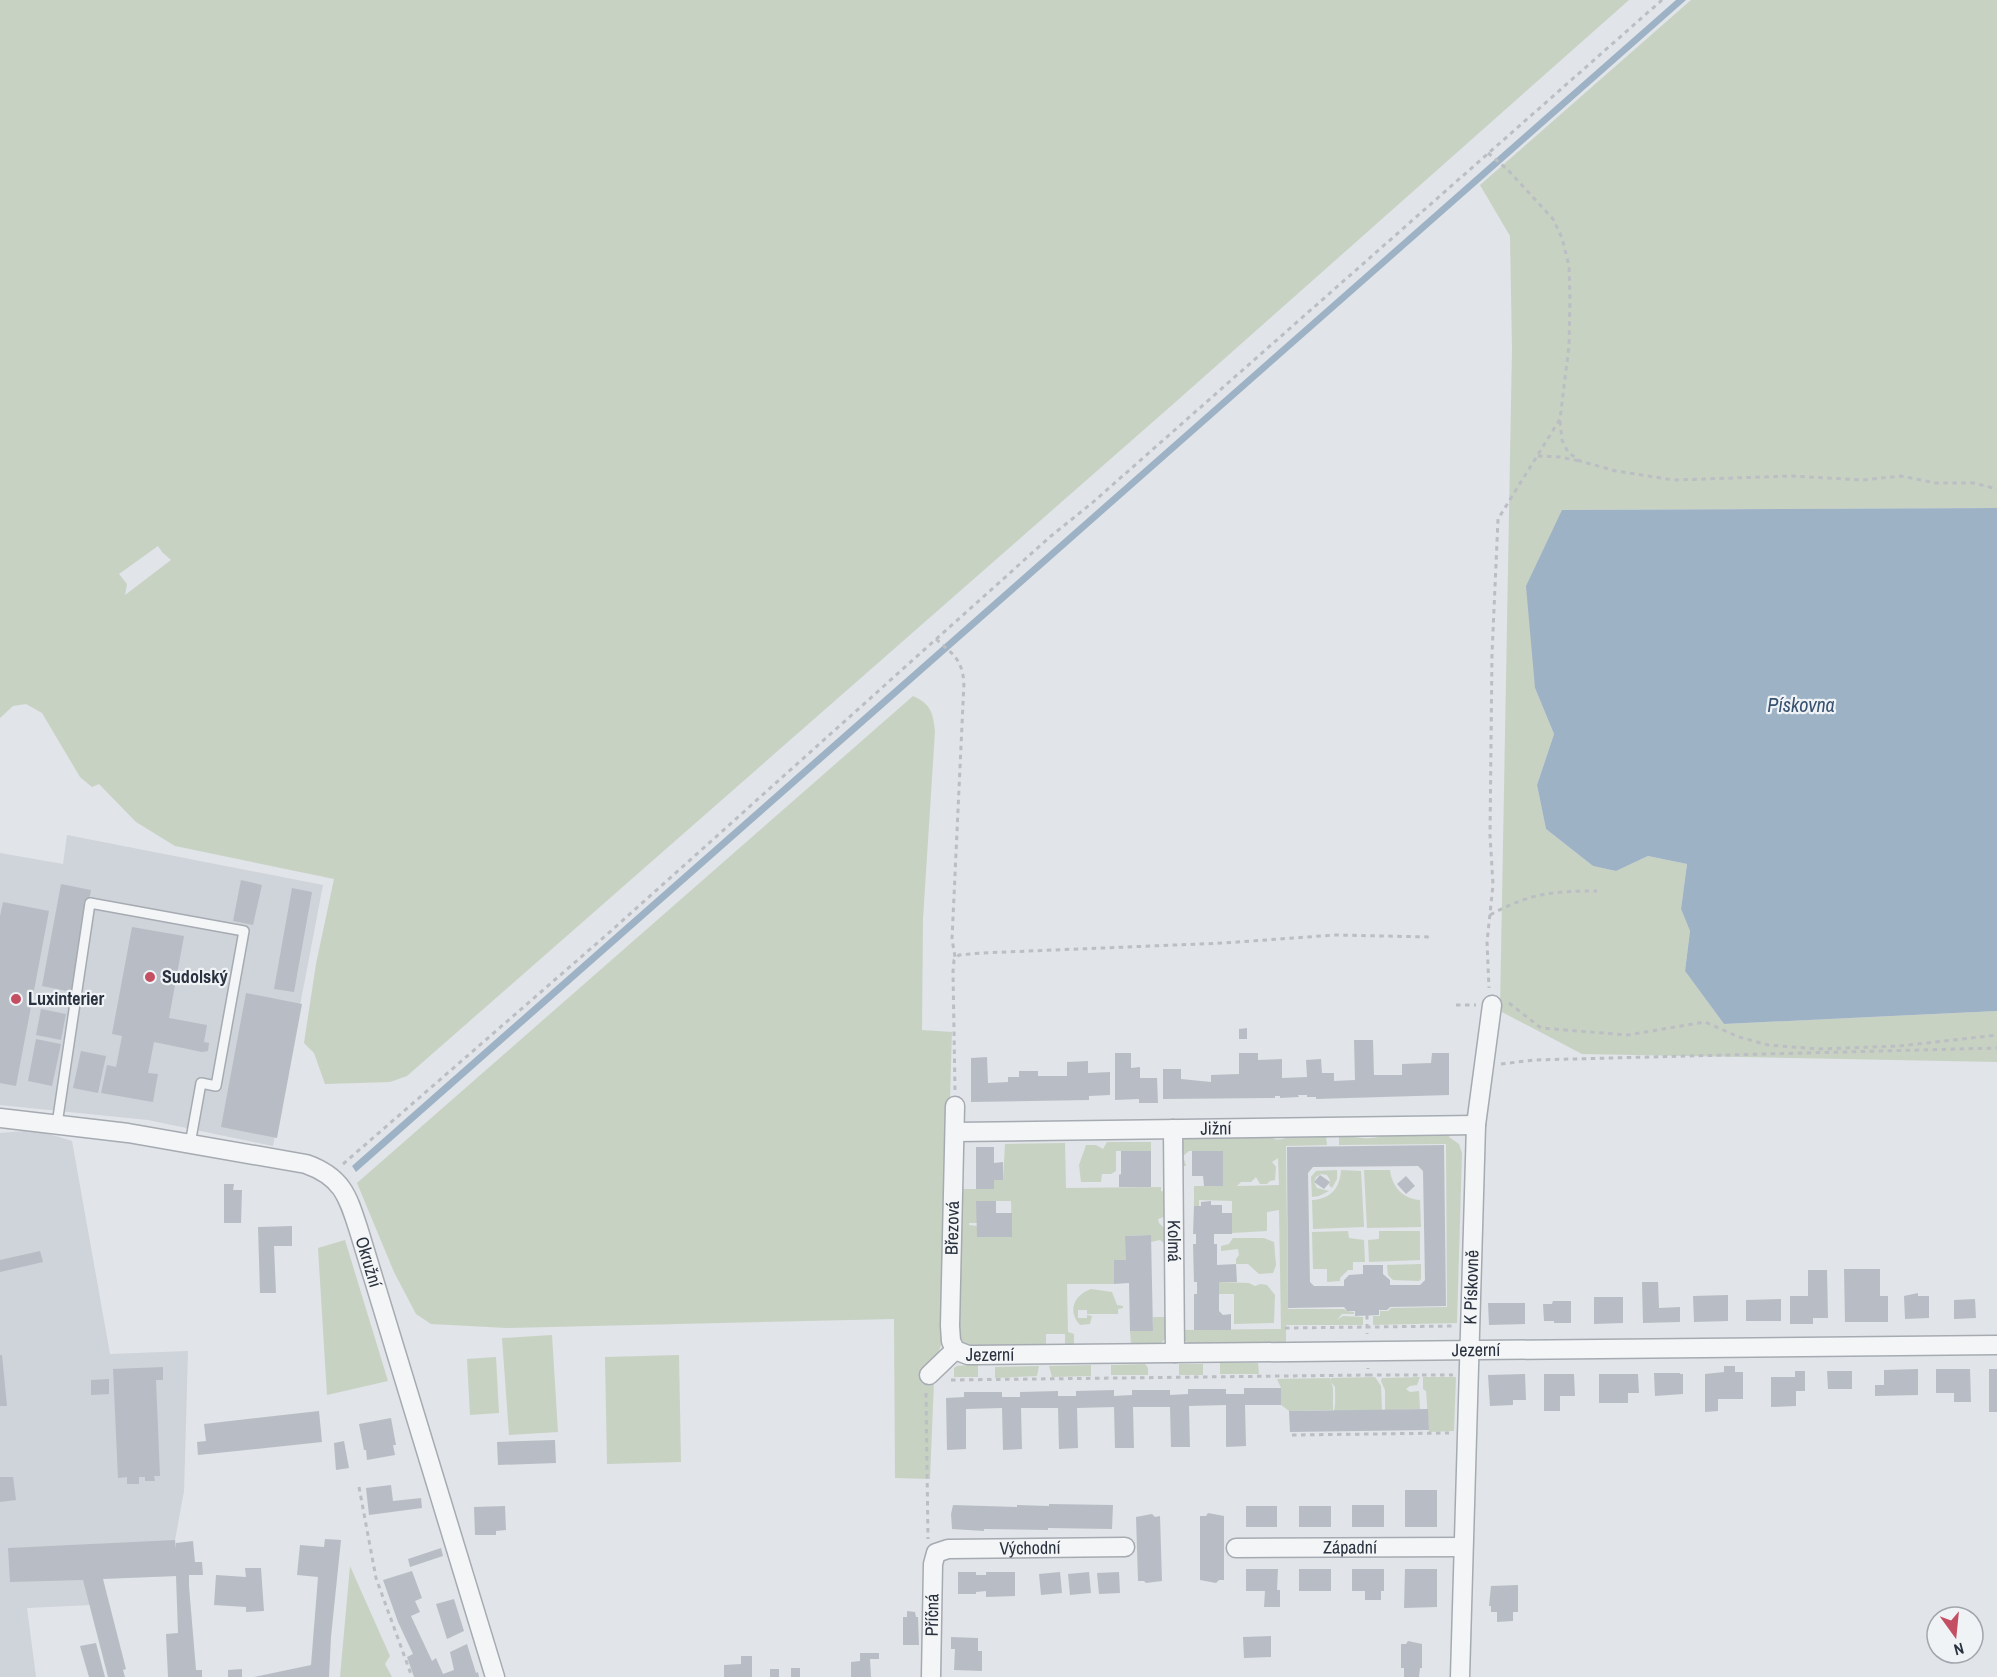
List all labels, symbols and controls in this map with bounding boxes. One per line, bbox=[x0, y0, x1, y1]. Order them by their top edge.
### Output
water label: Pískovna bbox=[1767, 691, 1835, 718]
place label: Sudolský bbox=[162, 964, 228, 989]
marker: Sudolský bbox=[143, 970, 157, 984]
place label: Luxinterier bbox=[28, 986, 105, 1011]
marker: Luxinterier bbox=[9, 992, 23, 1006]
street label: Jižní bbox=[1200, 1115, 1233, 1141]
street label: Březová bbox=[939, 1201, 965, 1255]
street label: Kolmá bbox=[1162, 1220, 1187, 1262]
street label: Okružní bbox=[349, 1234, 389, 1291]
street label: K Pískovně bbox=[1457, 1249, 1484, 1325]
street label: Jezerní bbox=[1452, 1337, 1501, 1362]
street label: Jezerní bbox=[966, 1342, 1015, 1367]
street label: Západní bbox=[1323, 1534, 1378, 1560]
street label: Východní bbox=[999, 1535, 1061, 1560]
street label: Příčná bbox=[919, 1593, 944, 1637]
north arrow bbox=[1925, 1605, 1985, 1665]
text: N bbox=[1951, 1638, 1966, 1661]

